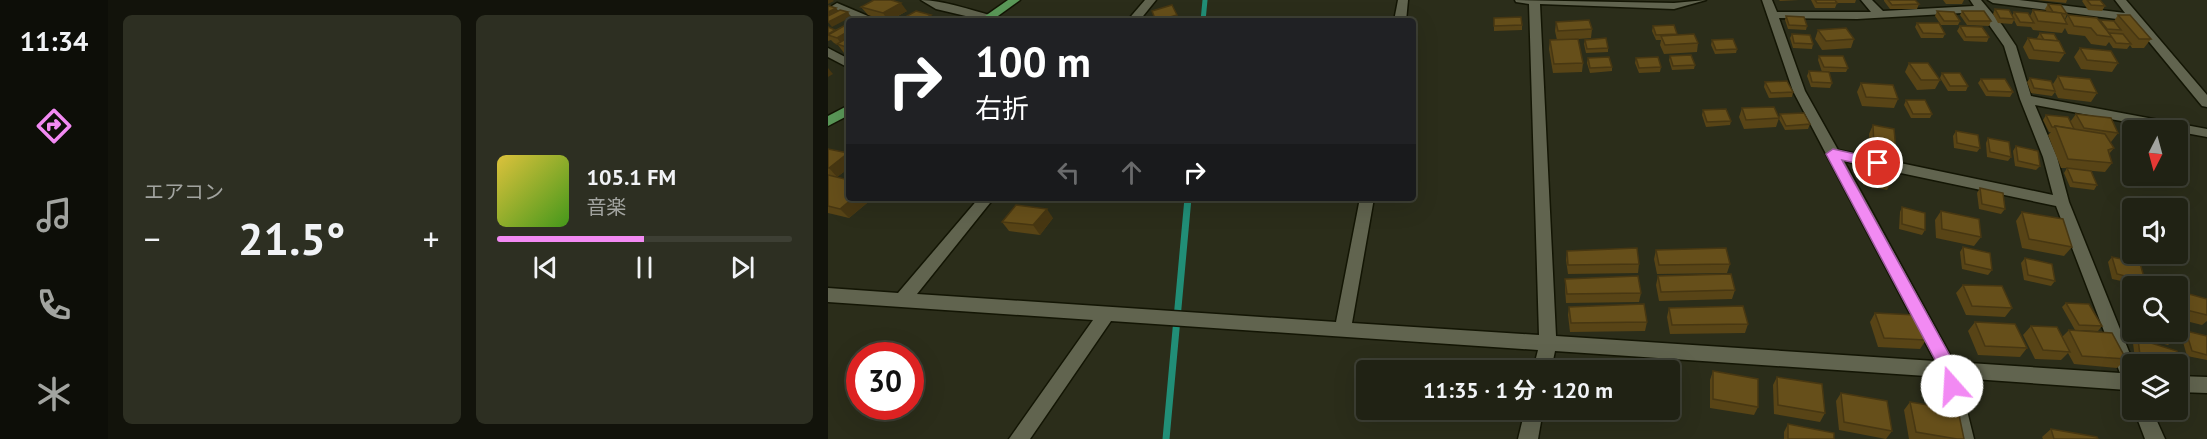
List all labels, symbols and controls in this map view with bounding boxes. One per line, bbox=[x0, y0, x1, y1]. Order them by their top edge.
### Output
text: 11:34 bbox=[20, 24, 88, 58]
text: 100 m bbox=[975, 34, 1091, 89]
icon: right bbox=[876, 42, 954, 120]
text: 右折 bbox=[975, 91, 1029, 125]
icon: directions bbox=[33, 105, 75, 147]
north arrow bbox=[2122, 120, 2188, 186]
map controls bbox=[2122, 120, 2188, 420]
pin bbox=[1852, 137, 1903, 188]
icon: arrive bbox=[1861, 146, 1894, 179]
icon: left bbox=[1052, 156, 1085, 189]
icon: ahead bbox=[1115, 156, 1148, 189]
icon: right bbox=[1178, 156, 1211, 189]
text: 105.1 FM bbox=[587, 163, 676, 191]
text: エアコン bbox=[144, 179, 224, 205]
icon: music bbox=[33, 194, 75, 236]
text: 音楽 bbox=[587, 194, 627, 220]
button: sound bbox=[2122, 198, 2188, 264]
text: 21.5° bbox=[238, 209, 345, 267]
text: − bbox=[144, 217, 161, 260]
text: + bbox=[423, 217, 440, 260]
icon: previous bbox=[529, 251, 562, 284]
icon: pause bbox=[628, 251, 661, 284]
icon: next bbox=[726, 251, 759, 284]
button: search bbox=[2122, 276, 2188, 342]
icon: phone bbox=[33, 284, 75, 326]
speed limit sign: 30 bbox=[846, 342, 924, 420]
position arrow bbox=[1920, 354, 1984, 418]
button: layers bbox=[2122, 354, 2188, 420]
icon: climate bbox=[33, 373, 75, 415]
text: 11:35 · 1 分 · 120 m bbox=[1423, 376, 1613, 404]

